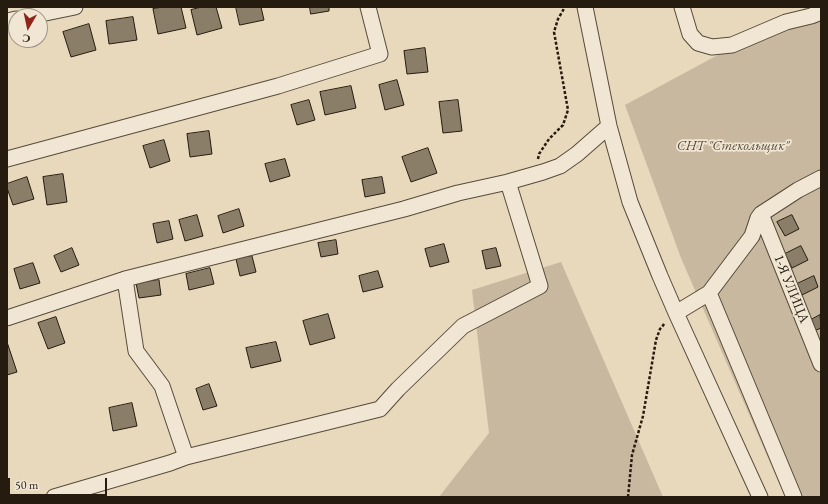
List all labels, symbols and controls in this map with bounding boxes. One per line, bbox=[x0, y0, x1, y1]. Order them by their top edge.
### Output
north arrow bbox=[8, 8, 48, 48]
text: С bbox=[21, 31, 31, 46]
park label: СНТ "Стекольщик" bbox=[677, 138, 789, 154]
street label: 1-Я УЛИЦА bbox=[770, 252, 812, 326]
scale bar bbox=[10, 470, 109, 496]
text: 50 m bbox=[15, 477, 38, 493]

